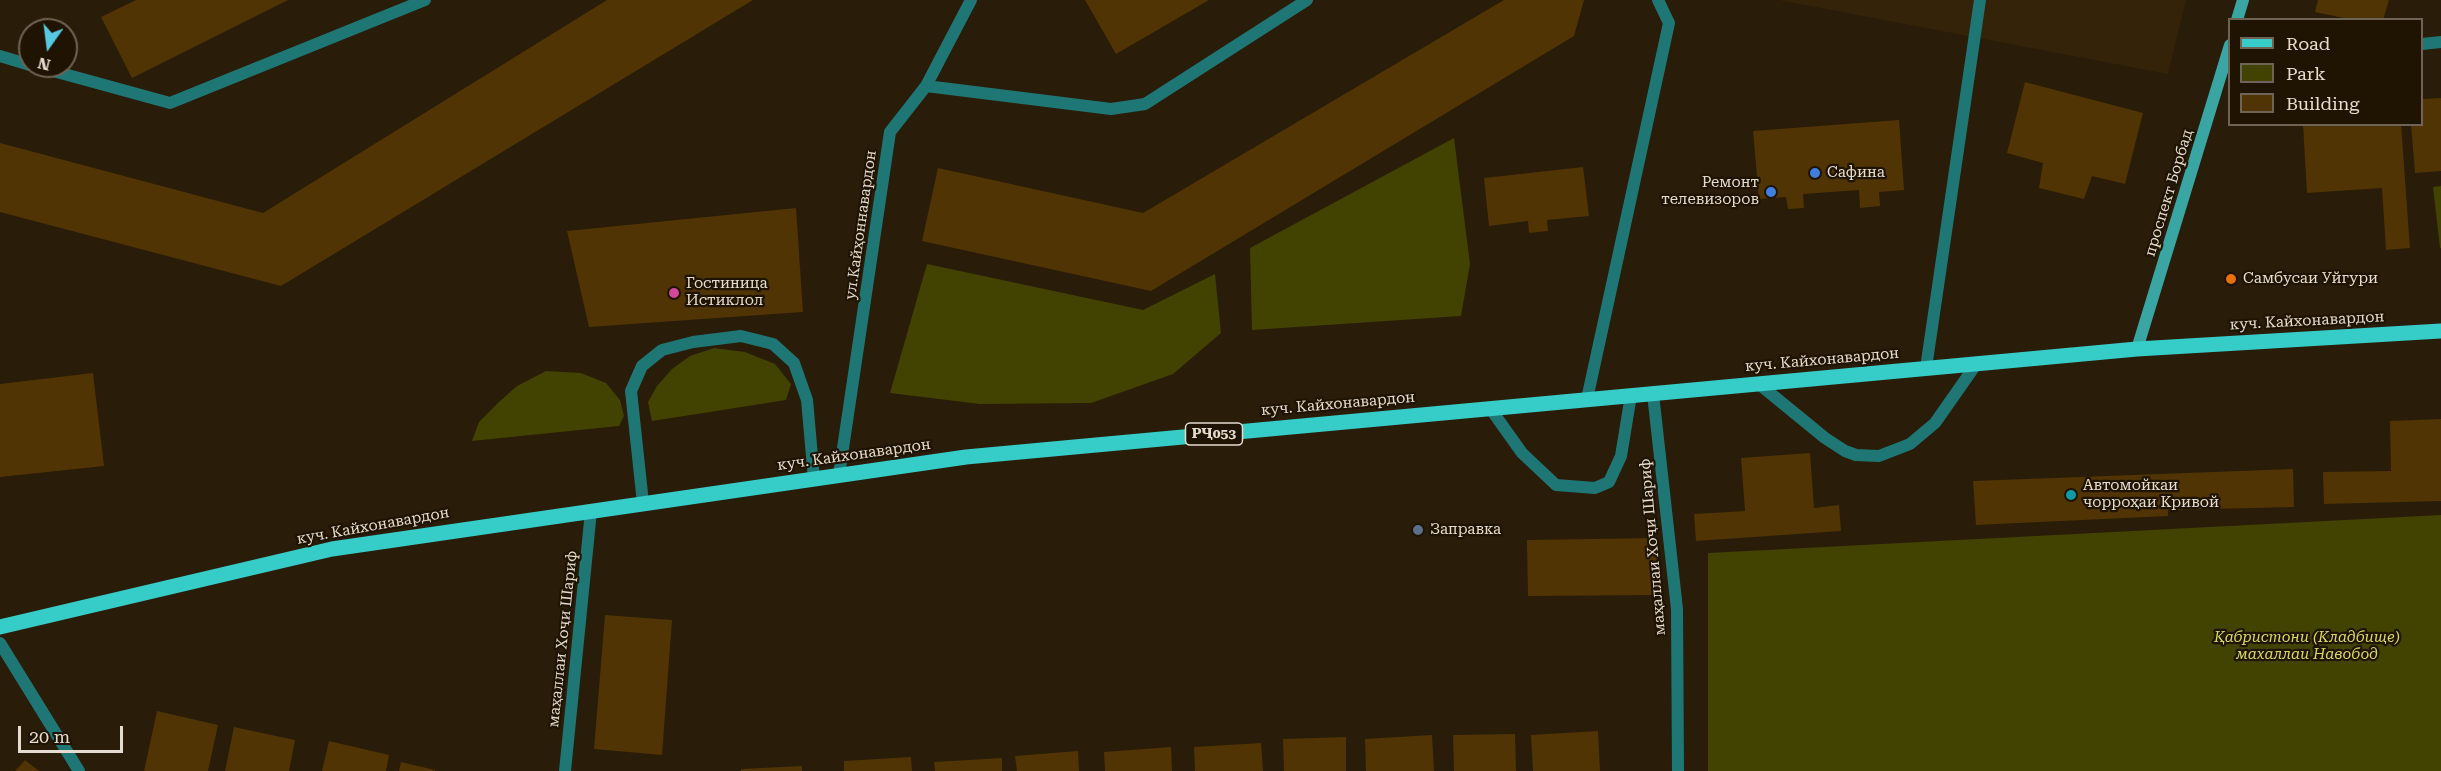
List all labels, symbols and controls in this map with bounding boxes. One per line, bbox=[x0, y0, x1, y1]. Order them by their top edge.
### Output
north arrow bbox=[18, 18, 78, 78]
legend bbox=[2228, 18, 2423, 126]
text: Road bbox=[2286, 33, 2330, 54]
text: N bbox=[36, 53, 52, 75]
text: Park bbox=[2286, 63, 2326, 84]
text: Building bbox=[2286, 93, 2360, 114]
street label: проспект Борбад bbox=[2141, 127, 2197, 259]
street label: ул.Кайҳоннавардон bbox=[842, 149, 880, 301]
place label: Сафина bbox=[1827, 164, 1885, 182]
marker: Сафина bbox=[1808, 166, 1822, 180]
place label: Ремонт телевизоров bbox=[1661, 174, 1759, 209]
marker: Ремонт телевизоров bbox=[1764, 185, 1778, 199]
place label: Самбусаи Уйгури bbox=[2243, 270, 2378, 288]
marker: Самбусаи Уйгури bbox=[2224, 272, 2238, 286]
place label: Гостиница Истиклол bbox=[686, 275, 768, 310]
marker: Гостиница Истиклол bbox=[667, 286, 681, 300]
street label: куч. Кайхонавардон bbox=[2229, 308, 2385, 334]
street label: куч. Кайхонавардон bbox=[1744, 344, 1900, 376]
street label: куч. Кайхонавардон bbox=[1260, 388, 1416, 420]
road number: РҶ053 bbox=[1186, 423, 1242, 445]
street label: куч. Кайхонавардон bbox=[776, 435, 932, 475]
street label: маҳаллаи Хоҷи Шариф bbox=[1636, 458, 1670, 636]
place label: Автомойкаи чорроҳаи Кривой bbox=[2083, 477, 2219, 512]
marker: Автомойкаи чорроҳаи Кривой bbox=[2064, 488, 2078, 502]
street label: куч. Кайхонавардон bbox=[295, 504, 451, 548]
place label: Заправка bbox=[1430, 521, 1501, 539]
marker: Заправка bbox=[1411, 523, 1425, 537]
street label: маҳаллаи Хоҷи Шариф bbox=[545, 550, 581, 728]
park label: Қабристони (Кладбище) махаллаи Навобод bbox=[2214, 629, 2400, 664]
scale bar bbox=[21, 714, 126, 752]
text: 20 m bbox=[29, 726, 70, 747]

